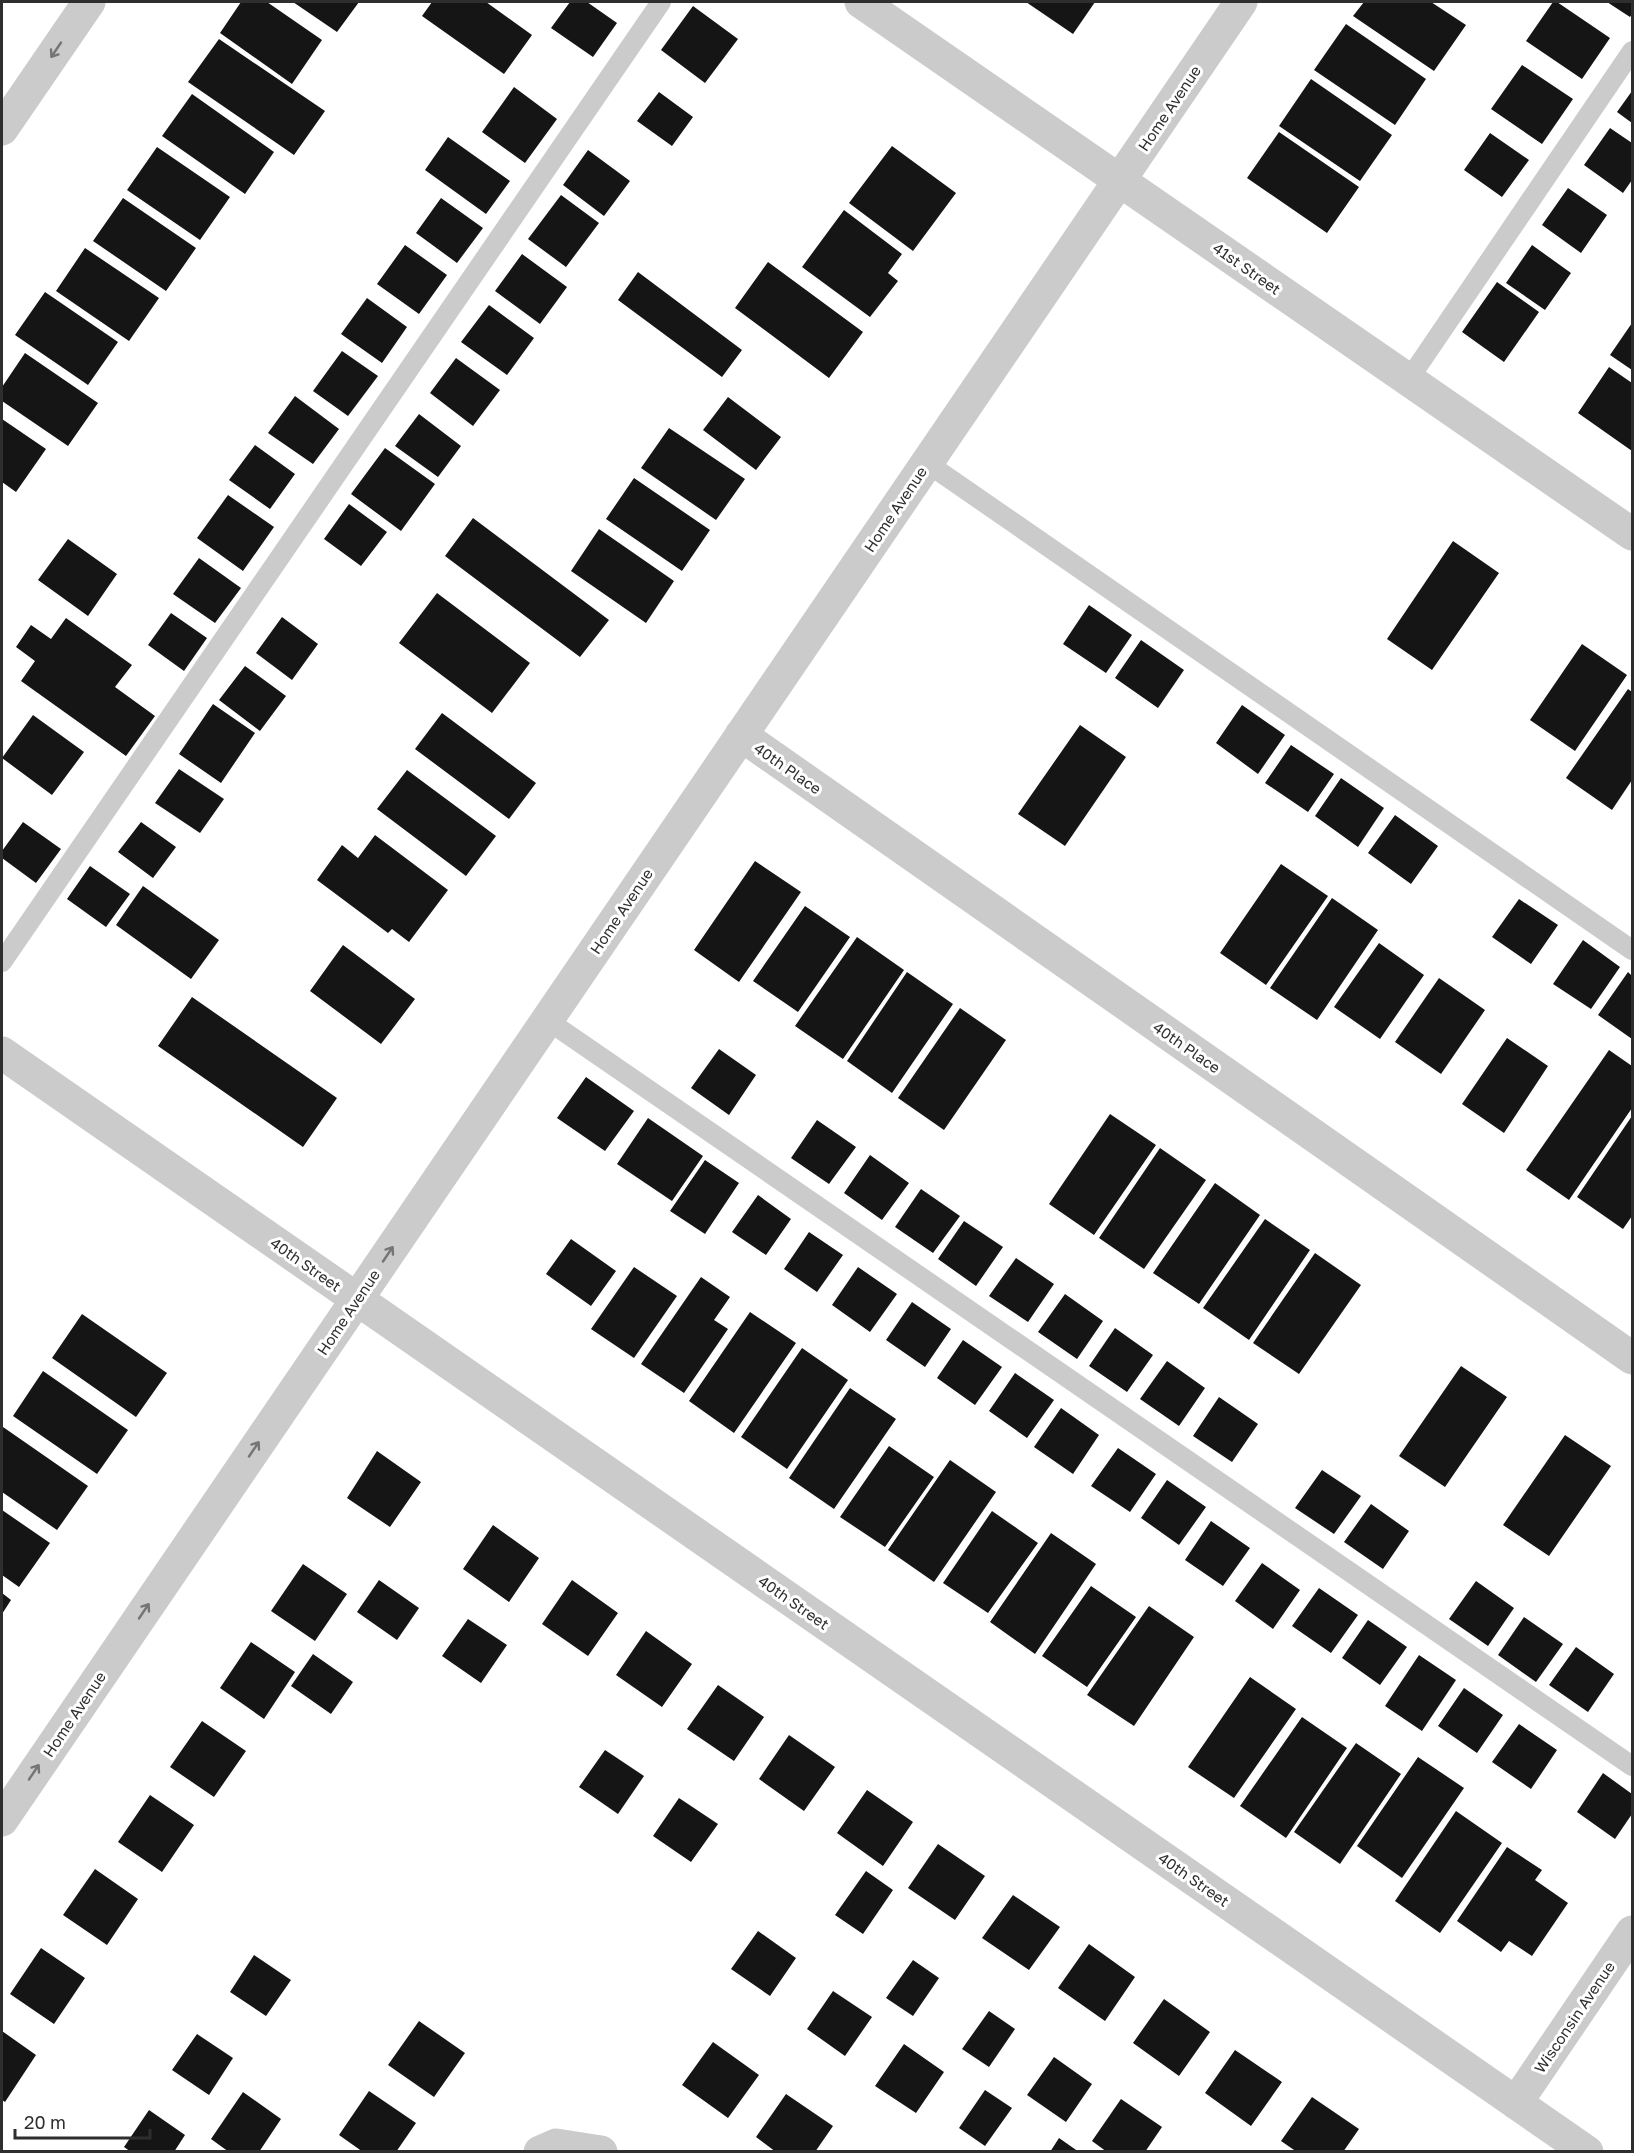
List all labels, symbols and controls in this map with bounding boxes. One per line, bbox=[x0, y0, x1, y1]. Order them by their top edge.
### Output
one-way arrow bbox=[49, 41, 62, 58]
street label: Home Avenue bbox=[1134, 62, 1204, 154]
street label: 41st Street bbox=[1210, 238, 1284, 298]
street label: Home Avenue bbox=[860, 463, 930, 555]
street label: 40th Place bbox=[751, 738, 825, 798]
street label: Home Avenue bbox=[586, 865, 656, 957]
street label: 40th Place bbox=[1150, 1017, 1224, 1077]
street label: 40th Street bbox=[267, 1233, 345, 1295]
one-way arrow bbox=[382, 1246, 394, 1262]
street label: Home Avenue bbox=[313, 1266, 383, 1358]
one-way arrow bbox=[248, 1442, 260, 1458]
street label: 40th Street bbox=[755, 1571, 833, 1633]
one-way arrow bbox=[138, 1603, 150, 1619]
street label: Home Avenue bbox=[39, 1668, 109, 1760]
one-way arrow bbox=[28, 1763, 41, 1780]
street label: 40th Street bbox=[1155, 1848, 1233, 1910]
street label: Wisconsin Avenue bbox=[1530, 1958, 1618, 2076]
scale bar bbox=[15, 2102, 150, 2140]
text: 20 m bbox=[24, 2111, 66, 2133]

